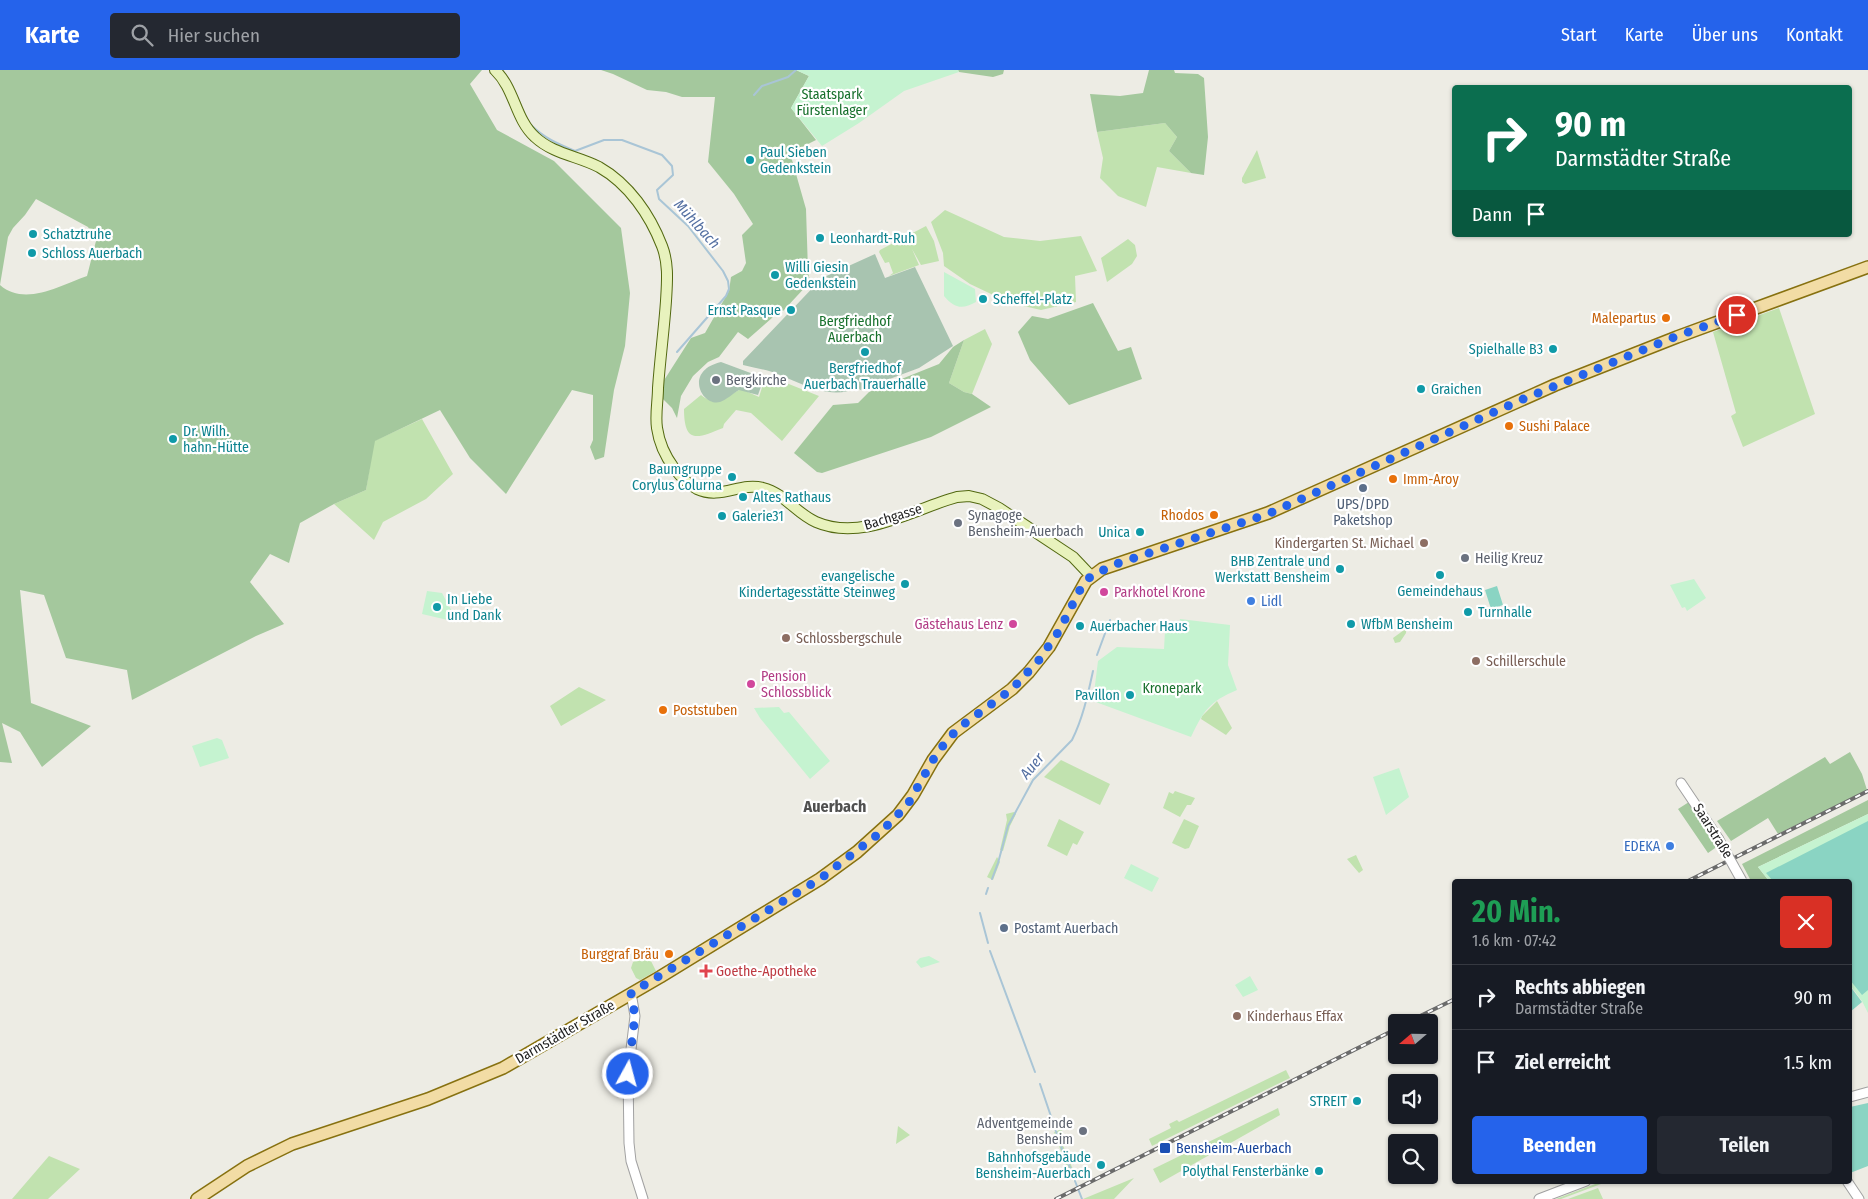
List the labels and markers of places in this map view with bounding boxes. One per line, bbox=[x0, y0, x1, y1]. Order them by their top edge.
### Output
place label: Paul Sieben Gedenkstein bbox=[760, 144, 831, 177]
marker: Paul Sieben Gedenkstein bbox=[744, 154, 756, 166]
place label: Schatztruhe bbox=[43, 226, 111, 243]
marker: Schatztruhe bbox=[27, 228, 39, 240]
place label: Leonhardt-Ruh bbox=[830, 230, 915, 247]
marker: Leonhardt-Ruh bbox=[814, 232, 826, 244]
place label: Schloss Auerbach bbox=[42, 245, 142, 262]
marker: Schloss Auerbach bbox=[26, 247, 38, 259]
place label: Willi Giesin Gedenkstein bbox=[785, 259, 856, 292]
marker: Willi Giesin Gedenkstein bbox=[769, 269, 781, 281]
place label: Scheffel-Platz bbox=[993, 291, 1073, 308]
marker: Scheffel-Platz bbox=[977, 293, 989, 305]
pin bbox=[1716, 294, 1758, 336]
place label: Ernst Pasque bbox=[707, 302, 781, 319]
marker: Ernst Pasque bbox=[785, 304, 797, 316]
place label: Malepartus bbox=[1592, 310, 1656, 327]
marker: Malepartus bbox=[1660, 312, 1672, 324]
place label: Spielhalle B3 bbox=[1469, 341, 1543, 358]
marker: Spielhalle B3 bbox=[1547, 343, 1559, 355]
marker: Bergfriedhof Auerbach Trauerhalle bbox=[859, 346, 871, 358]
place label: Bergfriedhof Auerbach Trauerhalle bbox=[804, 360, 926, 393]
place label: Bergkirche bbox=[726, 372, 787, 389]
marker: Bergkirche bbox=[710, 374, 722, 386]
place label: Graichen bbox=[1431, 381, 1482, 398]
marker: Graichen bbox=[1415, 383, 1427, 395]
place label: Sushi Palace bbox=[1519, 418, 1590, 435]
marker: Sushi Palace bbox=[1503, 420, 1515, 432]
place label: Dr. Wilh. hahn-Hütte bbox=[183, 423, 249, 456]
marker: Dr. Wilh. hahn-Hütte bbox=[167, 433, 179, 445]
place label: Baumgruppe Corylus Colurna bbox=[632, 461, 722, 494]
marker: Baumgruppe Corylus Colurna bbox=[726, 471, 738, 483]
place label: Imm-Aroy bbox=[1403, 471, 1459, 488]
marker: Imm-Aroy bbox=[1387, 473, 1399, 485]
marker: UPS/DPD Paketshop bbox=[1357, 482, 1369, 494]
place label: Altes Rathaus bbox=[753, 489, 831, 506]
marker: Altes Rathaus bbox=[737, 491, 749, 503]
place label: UPS/DPD Paketshop bbox=[1333, 496, 1393, 529]
place label: Synagoge Bensheim-Auerbach bbox=[968, 507, 1084, 540]
place label: Rhodos bbox=[1161, 507, 1204, 524]
place label: Galerie31 bbox=[732, 508, 784, 525]
marker: Rhodos bbox=[1208, 509, 1220, 521]
marker: Galerie31 bbox=[716, 510, 728, 522]
marker: Synagoge Bensheim-Auerbach bbox=[952, 517, 964, 529]
place label: Unica bbox=[1098, 524, 1130, 541]
marker: Unica bbox=[1134, 526, 1146, 538]
place label: Kindergarten St. Michael bbox=[1274, 535, 1414, 552]
marker: Kindergarten St. Michael bbox=[1418, 537, 1430, 549]
place label: Heilig Kreuz bbox=[1475, 550, 1543, 567]
marker: Heilig Kreuz bbox=[1459, 552, 1471, 564]
place label: BHB Zentrale und Werkstatt Bensheim bbox=[1215, 553, 1330, 586]
marker: BHB Zentrale und Werkstatt Bensheim bbox=[1334, 563, 1346, 575]
place label: evangelische Kindertagesstätte Steinweg bbox=[739, 568, 895, 601]
marker: Gemeindehaus bbox=[1434, 569, 1446, 581]
marker: evangelische Kindertagesstätte Steinweg bbox=[899, 578, 911, 590]
place label: Gemeindehaus bbox=[1397, 583, 1483, 600]
place label: Parkhotel Krone bbox=[1114, 584, 1206, 601]
marker: Parkhotel Krone bbox=[1098, 586, 1110, 598]
place label: In Liebe und Dank bbox=[447, 591, 502, 624]
place label: Lidl bbox=[1261, 593, 1282, 610]
marker: Lidl bbox=[1245, 595, 1257, 607]
marker: In Liebe und Dank bbox=[431, 601, 443, 613]
place label: Turnhalle bbox=[1478, 604, 1532, 621]
marker: Turnhalle bbox=[1462, 606, 1474, 618]
place label: Gästehaus Lenz bbox=[914, 616, 1003, 633]
place label: WfbM Bensheim bbox=[1361, 616, 1453, 633]
marker: Gästehaus Lenz bbox=[1007, 618, 1019, 630]
place label: Auerbacher Haus bbox=[1090, 618, 1188, 635]
marker: WfbM Bensheim bbox=[1345, 618, 1357, 630]
marker: Auerbacher Haus bbox=[1074, 620, 1086, 632]
place label: Schlossbergschule bbox=[796, 630, 902, 647]
marker: Schlossbergschule bbox=[780, 632, 792, 644]
place label: Schillerschule bbox=[1486, 653, 1566, 670]
marker: Schillerschule bbox=[1470, 655, 1482, 667]
place label: Pension Schlossblick bbox=[761, 668, 832, 701]
marker: Pension Schlossblick bbox=[745, 678, 757, 690]
place label: Pavillon bbox=[1075, 687, 1120, 704]
marker: Pavillon bbox=[1124, 689, 1136, 701]
place label: Poststuben bbox=[673, 702, 737, 719]
marker: Poststuben bbox=[657, 704, 669, 716]
place label: EDEKA bbox=[1624, 838, 1661, 855]
marker: EDEKA bbox=[1664, 840, 1676, 852]
place label: Postamt Auerbach bbox=[1014, 920, 1118, 937]
marker: Postamt Auerbach bbox=[998, 922, 1010, 934]
place label: Burggraf Bräu bbox=[581, 946, 659, 963]
marker: Burggraf Bräu bbox=[663, 948, 675, 960]
place label: Goethe-Apotheke bbox=[716, 963, 817, 980]
marker: Goethe-Apotheke bbox=[700, 965, 712, 977]
place label: Kinderhaus Effax bbox=[1247, 1008, 1344, 1025]
marker: Kinderhaus Effax bbox=[1231, 1010, 1243, 1022]
place label: STREIT bbox=[1310, 1093, 1348, 1110]
marker: STREIT bbox=[1351, 1095, 1363, 1107]
place label: Adventgemeinde Bensheim bbox=[977, 1115, 1073, 1148]
marker: Adventgemeinde Bensheim bbox=[1077, 1125, 1089, 1137]
place label: Bensheim-Auerbach bbox=[1176, 1140, 1292, 1157]
marker: Bensheim-Auerbach bbox=[1158, 1141, 1172, 1155]
place label: Bahnhofsgebäude Bensheim-Auerbach bbox=[975, 1149, 1091, 1182]
marker: Bahnhofsgebäude Bensheim-Auerbach bbox=[1095, 1159, 1107, 1171]
place label: Polythal Fensterbänke bbox=[1182, 1163, 1309, 1180]
marker: Polythal Fensterbänke bbox=[1313, 1165, 1325, 1177]

